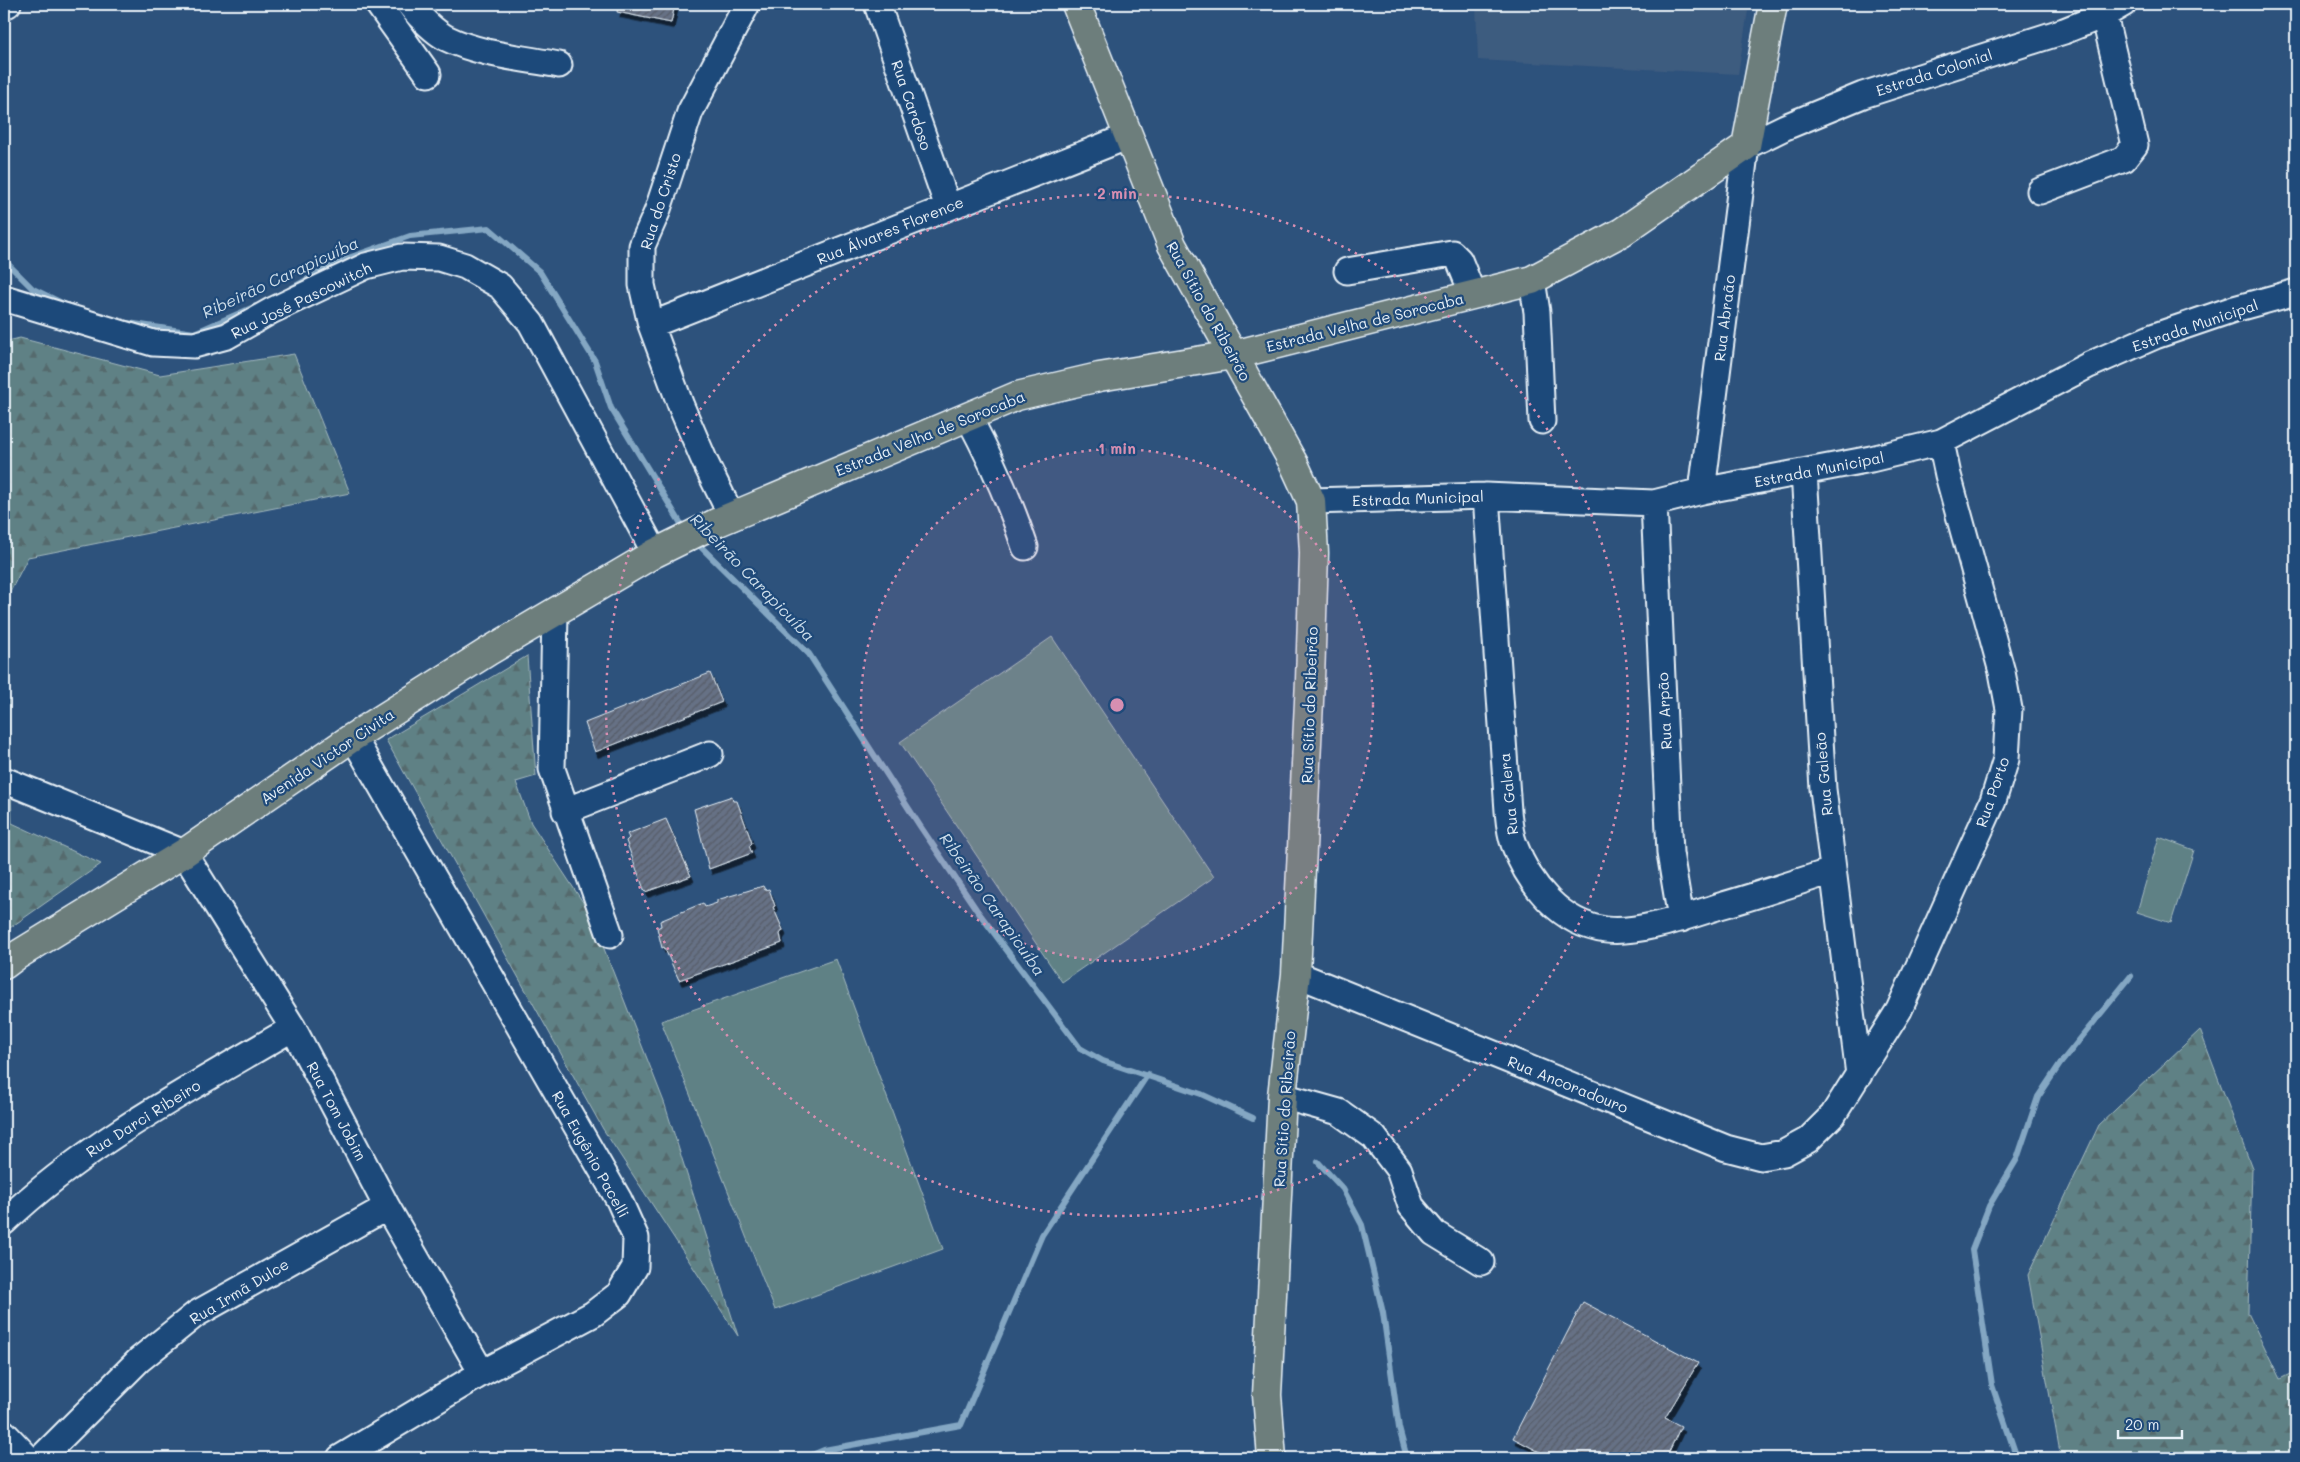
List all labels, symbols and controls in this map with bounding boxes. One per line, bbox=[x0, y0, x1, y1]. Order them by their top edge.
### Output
street label: Estrada Colonial bbox=[1873, 44, 1995, 100]
street label: Rua Cardoso bbox=[887, 57, 937, 153]
street label: Rua do Cristo bbox=[635, 150, 685, 252]
text: 2 min bbox=[1097, 183, 1137, 203]
street label: Rua Álvares Florence bbox=[814, 191, 966, 269]
water label: Ribeirão Carapicuíba bbox=[198, 232, 362, 322]
street label: Rua Sítio do Ribeirão bbox=[1162, 238, 1256, 384]
street label: Rua José Pascowitch bbox=[227, 257, 375, 343]
street label: Rua Abraão bbox=[1709, 273, 1739, 362]
street label: Estrada Velha de Sorocaba bbox=[1264, 288, 1466, 356]
street label: Estrada Municipal bbox=[2129, 294, 2261, 356]
street label: Estrada Velha de Sorocaba bbox=[832, 386, 1028, 480]
text: 1 min bbox=[1098, 438, 1136, 458]
street label: Estrada Municipal bbox=[1752, 447, 1886, 491]
street label: Estrada Municipal bbox=[1352, 486, 1484, 510]
water label: Ribeirão Carapicuíba bbox=[686, 508, 820, 646]
street label: Rua Sítio do Ribeirão bbox=[1296, 626, 1322, 784]
street label: Rua Arpão bbox=[1652, 672, 1676, 750]
centre of rings bbox=[1108, 696, 1126, 714]
street label: Avenida Victor Civita bbox=[256, 704, 398, 808]
street label: Rua Galeão bbox=[1809, 731, 1837, 817]
street label: Rua Galera bbox=[1494, 752, 1522, 836]
street label: Rua Porto bbox=[1971, 754, 2013, 830]
water label: Ribeirão Carapicuíba bbox=[936, 828, 1050, 980]
street label: Rua Sítio do Ribeirão bbox=[1269, 1030, 1299, 1188]
street label: Rua Ancoradouro bbox=[1505, 1051, 1631, 1117]
street label: Rua Tom Jobim bbox=[303, 1058, 371, 1164]
street label: Rua Darci Ribeiro bbox=[82, 1075, 204, 1161]
street label: Rua Eugênio Pacelli bbox=[548, 1087, 634, 1221]
street label: Rua Irmã Dulce bbox=[186, 1253, 292, 1329]
scale bar bbox=[2118, 1407, 2181, 1439]
text: 20 m bbox=[2125, 1414, 2159, 1434]

